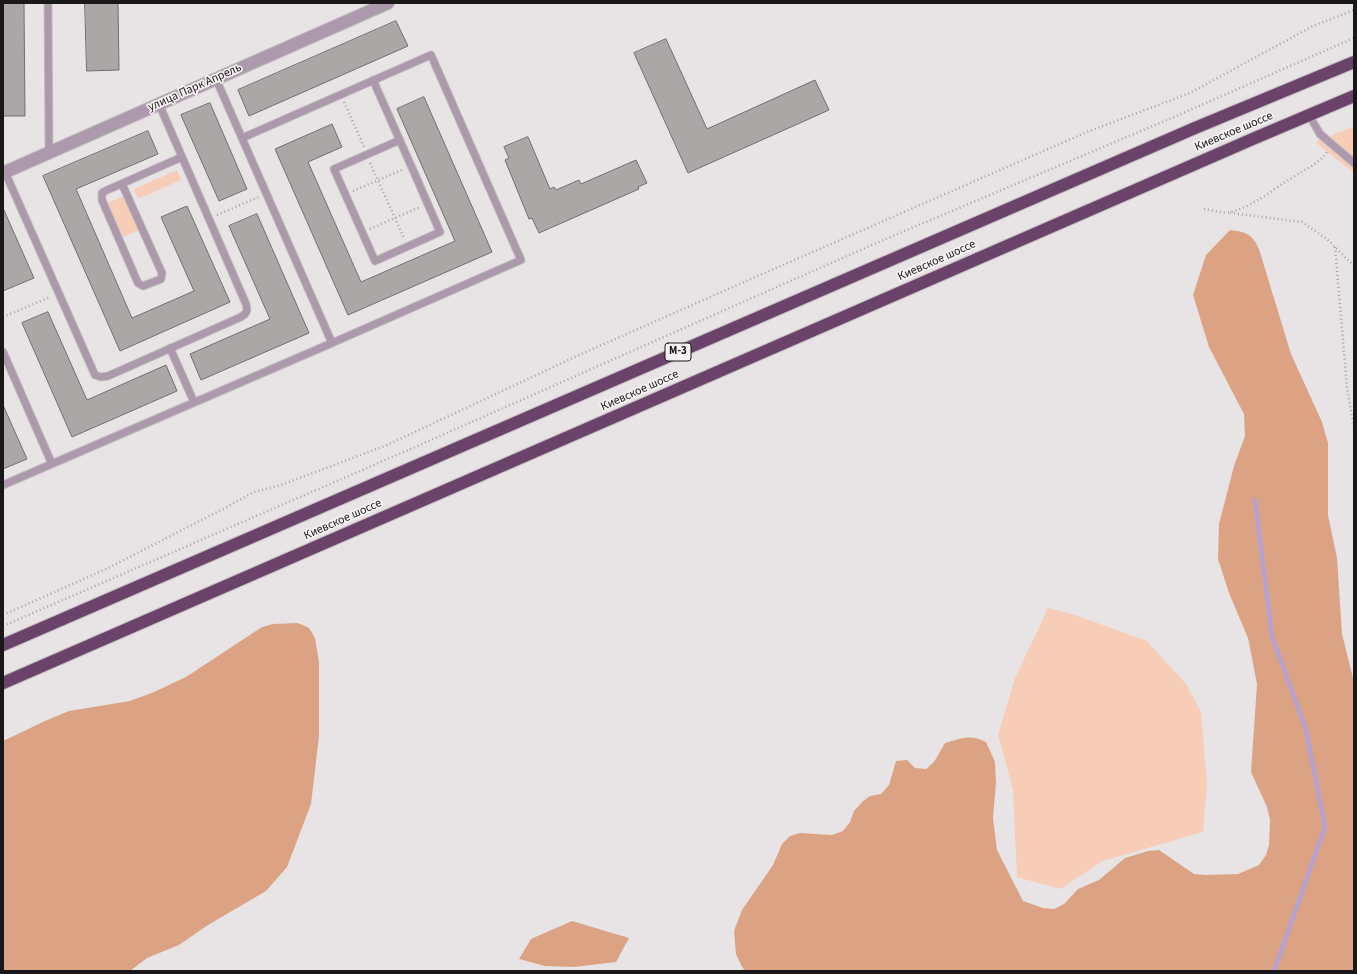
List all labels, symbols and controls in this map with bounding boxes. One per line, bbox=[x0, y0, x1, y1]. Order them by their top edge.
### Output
street label: улица Парк Апрель bbox=[146, 61, 244, 115]
street label: Киевское шоссе bbox=[1193, 109, 1275, 155]
street label: Киевское шоссе bbox=[896, 237, 978, 285]
road number: М-3 bbox=[665, 343, 691, 361]
street label: Киевское шоссе bbox=[599, 367, 681, 415]
street label: Киевское шоссе bbox=[302, 496, 384, 544]

